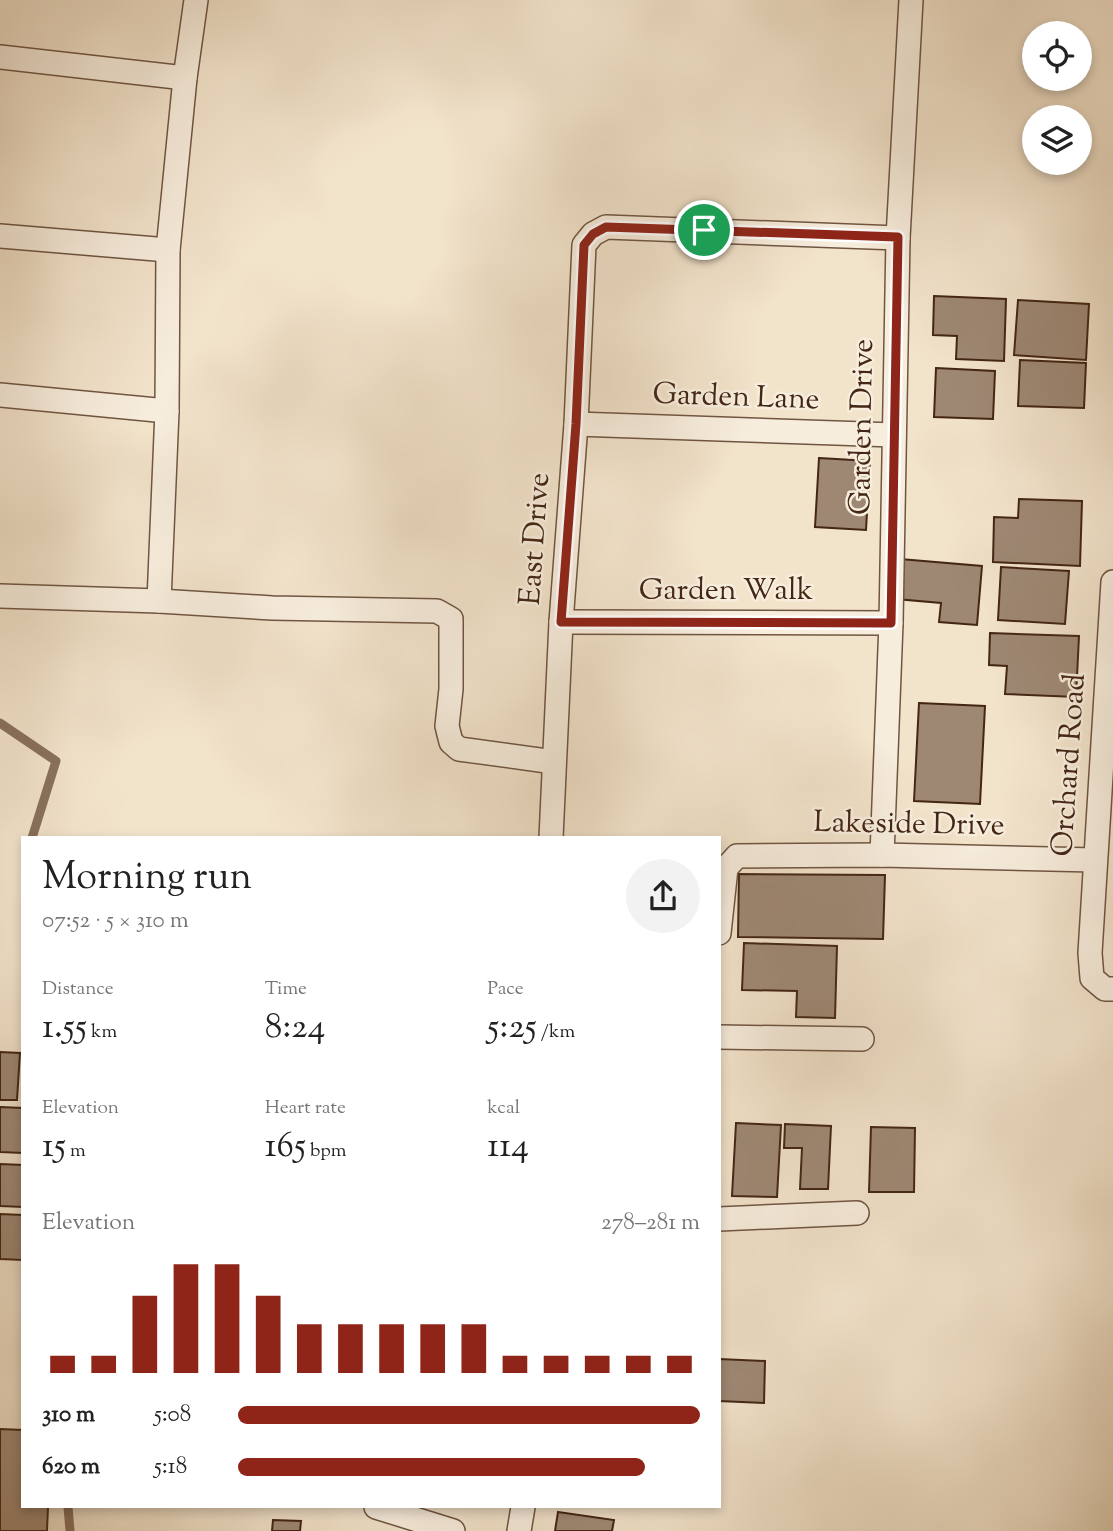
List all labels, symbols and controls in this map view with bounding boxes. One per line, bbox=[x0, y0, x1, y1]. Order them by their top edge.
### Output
map controls bbox=[1022, 21, 1092, 175]
button: locate bbox=[1022, 21, 1092, 91]
button: layers bbox=[1022, 105, 1092, 175]
pin bbox=[674, 200, 734, 260]
icon: arrive bbox=[685, 211, 723, 249]
street label: Garden Drive bbox=[840, 339, 886, 515]
street label: Garden Lane bbox=[652, 374, 820, 422]
street label: East Drive bbox=[510, 471, 562, 607]
street label: Garden Walk bbox=[639, 570, 813, 613]
street label: Orchard Road bbox=[1042, 672, 1098, 858]
street label: Lakeside Drive bbox=[813, 802, 1005, 848]
text: Morning run bbox=[42, 852, 252, 906]
button: share bbox=[626, 859, 700, 933]
text: 07:52 · 5 × 310 m bbox=[42, 905, 189, 938]
text: Distance bbox=[42, 976, 114, 1003]
text: Time bbox=[265, 976, 307, 1003]
text: Pace bbox=[487, 976, 524, 1003]
text: 1.55 bbox=[42, 1003, 87, 1054]
text: 8:24 bbox=[265, 1003, 325, 1054]
text: 5:25 bbox=[487, 1003, 537, 1054]
text: km bbox=[87, 1019, 117, 1046]
text: /km bbox=[537, 1019, 575, 1046]
text: Elevation bbox=[42, 1095, 119, 1122]
text: Heart rate bbox=[265, 1095, 346, 1122]
text: kcal bbox=[487, 1095, 520, 1122]
text: 15 bbox=[42, 1122, 66, 1173]
text: 165 bbox=[265, 1122, 306, 1173]
text: 114 bbox=[487, 1122, 529, 1173]
text: m bbox=[66, 1138, 86, 1165]
text: bpm bbox=[306, 1138, 346, 1165]
text: Elevation bbox=[42, 1207, 135, 1240]
text: 278–281 m bbox=[601, 1207, 700, 1240]
text: 310 m bbox=[42, 1399, 95, 1432]
text: 5:08 bbox=[154, 1399, 191, 1432]
text: 620 m bbox=[42, 1451, 100, 1484]
text: 5:18 bbox=[154, 1451, 187, 1484]

